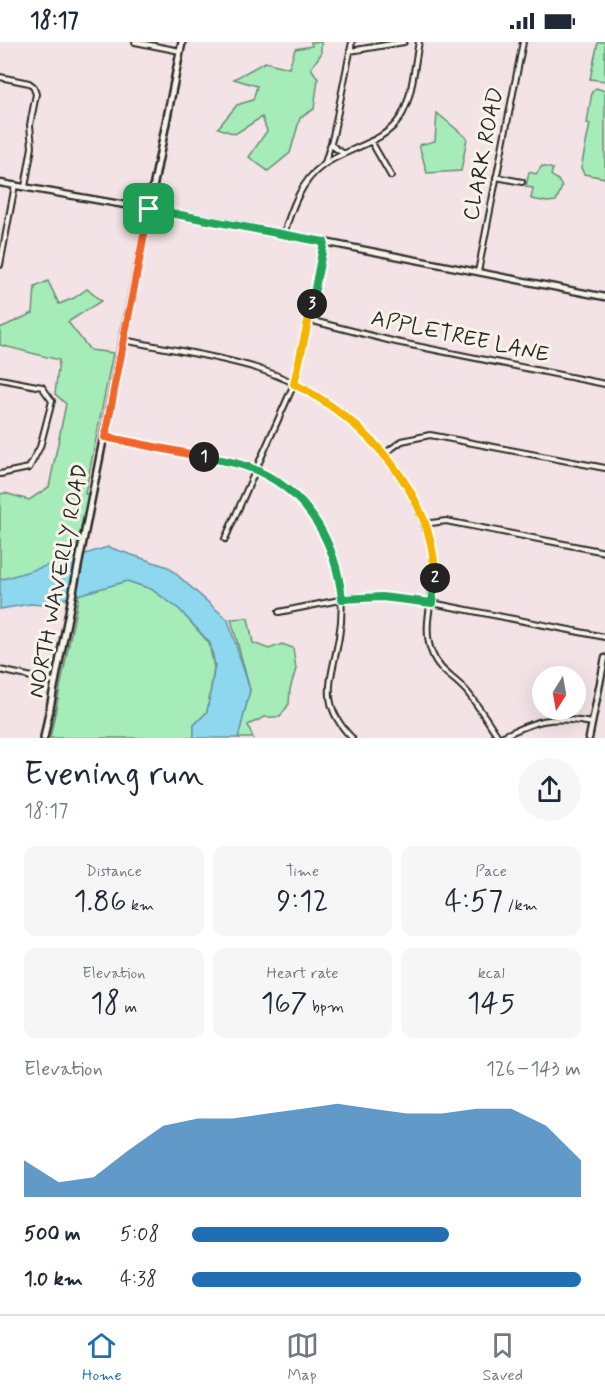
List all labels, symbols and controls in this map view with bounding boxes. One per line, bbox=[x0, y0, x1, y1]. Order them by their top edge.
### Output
text: 18:17 bbox=[30, 7, 79, 35]
street label: CLARK ROAD bbox=[457, 85, 511, 223]
pin bbox=[123, 183, 174, 234]
icon: arrive bbox=[132, 192, 165, 225]
pin: 3 bbox=[297, 289, 327, 319]
text: 3 bbox=[308, 293, 316, 314]
street label: APPLETREE LANE bbox=[368, 304, 552, 370]
pin: 1 bbox=[189, 442, 219, 472]
text: 1 bbox=[200, 446, 208, 467]
street label: NORTH WAVERLY ROAD bbox=[23, 462, 95, 700]
pin: 2 bbox=[420, 563, 450, 593]
text: 2 bbox=[431, 567, 439, 588]
north arrow bbox=[532, 666, 586, 720]
map controls bbox=[532, 666, 586, 720]
text: Evening run bbox=[24, 753, 204, 797]
button: share bbox=[518, 758, 581, 821]
text: 18:17 bbox=[24, 798, 68, 825]
text: Distance bbox=[86, 861, 142, 882]
text: Time bbox=[286, 861, 319, 882]
text: Pace bbox=[475, 861, 507, 882]
text: 1.86 bbox=[73, 882, 127, 921]
text: 9:12 bbox=[276, 882, 328, 921]
text: 4:57 bbox=[445, 882, 503, 921]
text: km bbox=[127, 895, 154, 916]
text: /km bbox=[503, 895, 538, 916]
text: Elevation bbox=[82, 963, 145, 984]
text: Heart rate bbox=[267, 963, 338, 984]
text: kcal bbox=[478, 963, 505, 984]
text: 18 bbox=[90, 984, 120, 1023]
text: 167 bbox=[261, 984, 308, 1023]
text: 145 bbox=[467, 984, 515, 1023]
text: m bbox=[120, 997, 137, 1018]
text: bpm bbox=[308, 997, 344, 1018]
text: Elevation bbox=[24, 1056, 103, 1083]
text: 126–143 m bbox=[486, 1056, 581, 1083]
text: 500 m bbox=[24, 1221, 81, 1248]
text: 5:08 bbox=[120, 1221, 159, 1248]
text: 1.0 km bbox=[24, 1266, 83, 1293]
text: 4:38 bbox=[120, 1266, 157, 1293]
tab: Home bbox=[82, 1329, 122, 1386]
tab: Map bbox=[286, 1329, 319, 1386]
tab: Saved bbox=[483, 1329, 523, 1386]

